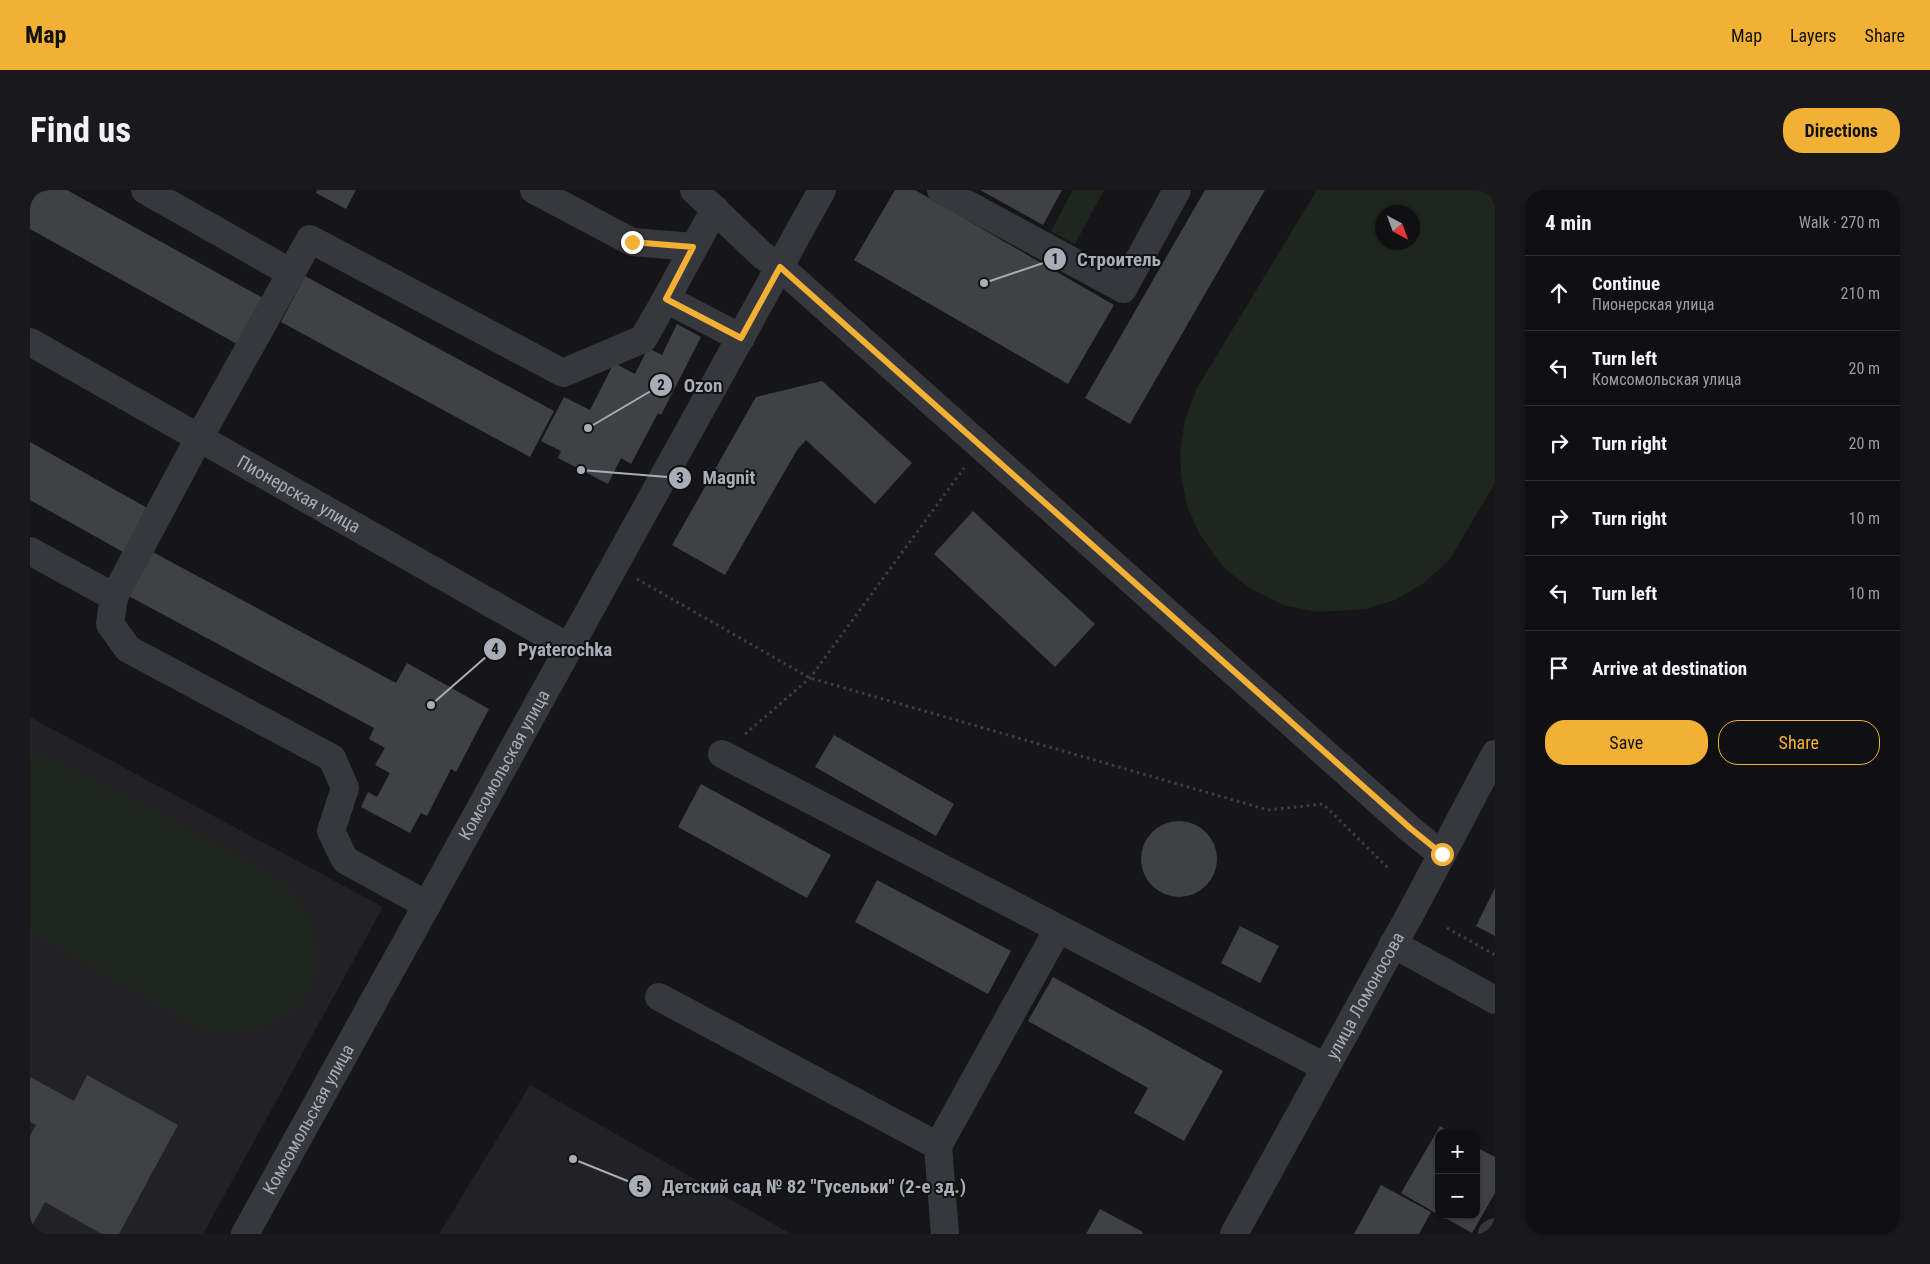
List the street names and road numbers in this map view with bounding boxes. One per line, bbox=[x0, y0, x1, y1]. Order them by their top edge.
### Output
street label: Пионерская улица bbox=[234, 451, 364, 537]
street label: Комсомольская улица bbox=[454, 686, 554, 843]
street label: улица Ломоносова bbox=[1321, 928, 1408, 1063]
street label: Комсомольская улица bbox=[258, 1040, 358, 1198]

